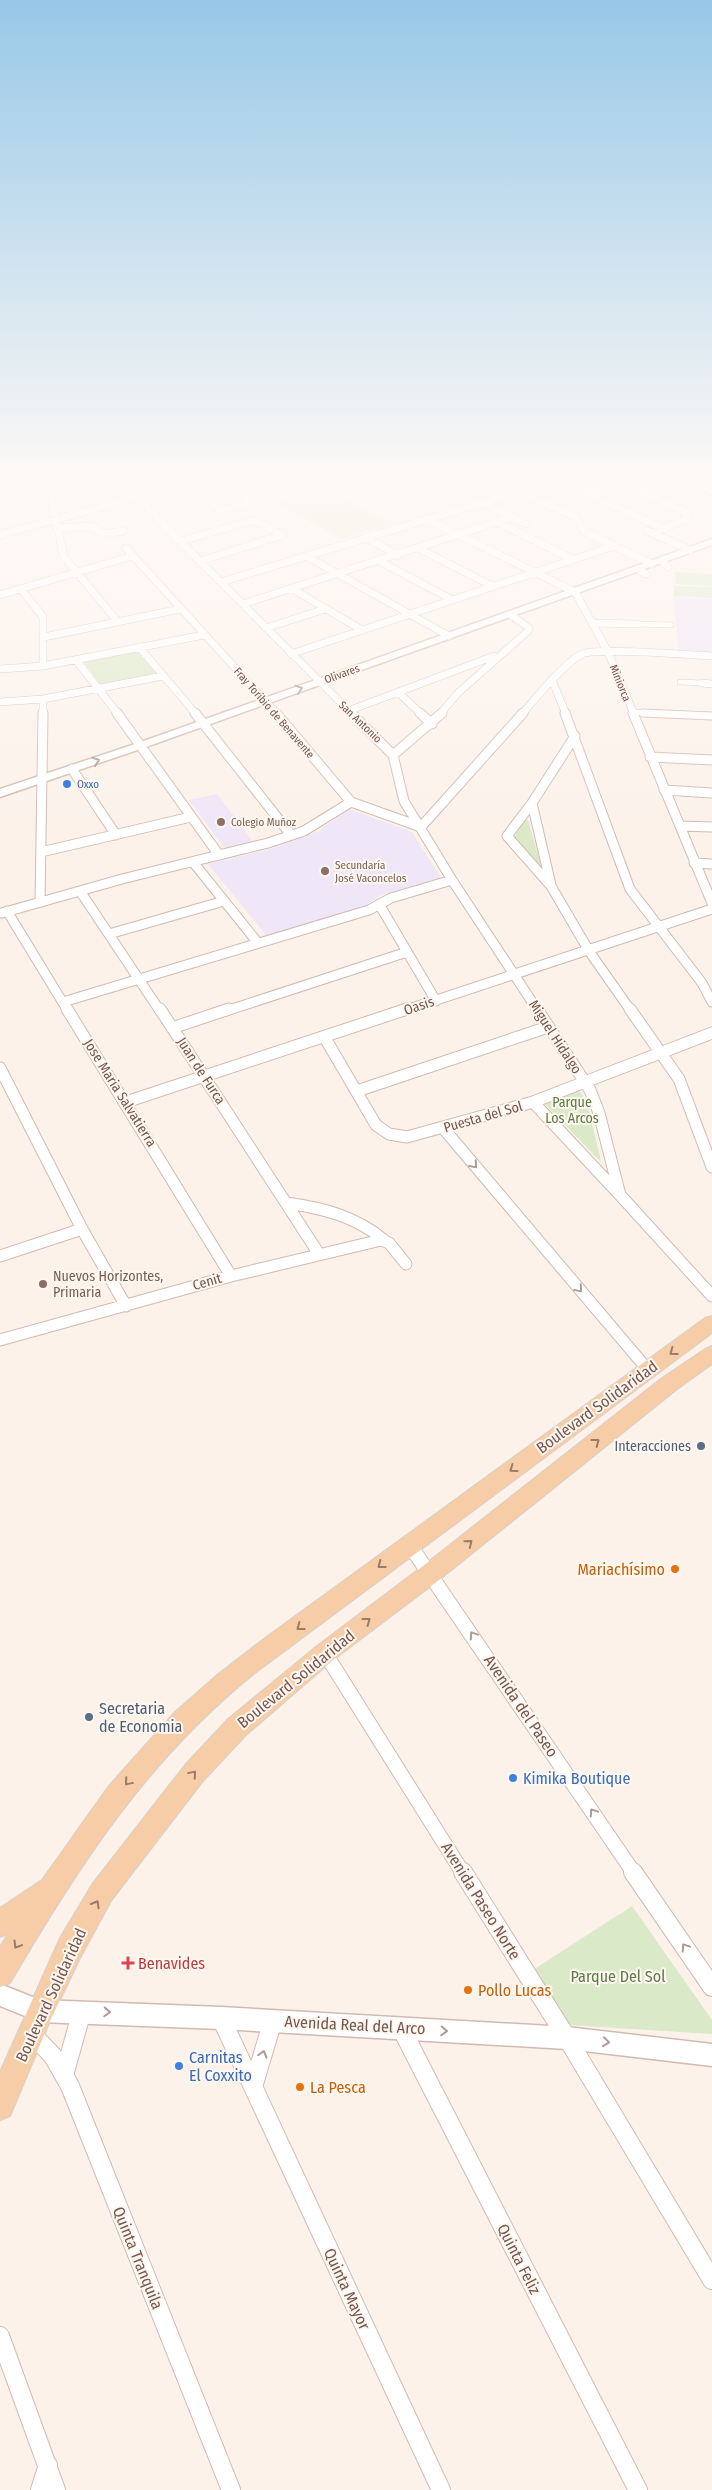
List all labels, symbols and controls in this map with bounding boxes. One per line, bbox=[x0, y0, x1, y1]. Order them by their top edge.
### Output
street label: Olivares bbox=[323, 662, 362, 686]
street label: Miniorca bbox=[607, 663, 633, 703]
street label: Fray Toribio de Benavente bbox=[231, 665, 317, 761]
one-way arrow bbox=[294, 685, 302, 695]
street label: San Antonio bbox=[336, 698, 384, 746]
one-way arrow bbox=[91, 757, 100, 767]
marker: Oxxo bbox=[61, 778, 73, 790]
place label: Oxxo bbox=[77, 778, 99, 791]
marker: Colegio Muñoz bbox=[215, 816, 227, 828]
place label: Colegio Muñoz bbox=[231, 816, 297, 829]
place label: Secundaría José Vaconcelos bbox=[335, 859, 407, 885]
marker: Secundaría José Vaconcelos bbox=[319, 865, 331, 877]
street label: Oasis bbox=[402, 993, 436, 1019]
street label: Miguel Hidalgo bbox=[525, 997, 585, 1077]
street label: Juan de Furca bbox=[173, 1034, 229, 1108]
street label: Jose Maria Salvatierra bbox=[80, 1036, 160, 1150]
park label: Parque Los Arcos bbox=[545, 1094, 599, 1127]
street label: Puesta del Sol bbox=[442, 1098, 525, 1136]
one-way arrow bbox=[469, 1160, 478, 1169]
place label: Nuevos Horizontes, Primaria bbox=[53, 1268, 163, 1301]
street label: Cenit bbox=[191, 1270, 224, 1294]
marker: Nuevos Horizontes, Primaria bbox=[37, 1278, 49, 1290]
one-way arrow bbox=[574, 1283, 582, 1292]
one-way arrow bbox=[669, 1346, 679, 1355]
street label: Boulevard Solidaridad bbox=[533, 1357, 661, 1457]
place label: Interacciones bbox=[614, 1438, 691, 1455]
one-way arrow bbox=[590, 1439, 599, 1447]
marker: Interacciones bbox=[695, 1440, 707, 1452]
one-way arrow bbox=[510, 1463, 519, 1472]
one-way arrow bbox=[463, 1541, 472, 1549]
one-way arrow bbox=[378, 1560, 387, 1568]
place label: Mariachísimo bbox=[577, 1560, 665, 1579]
marker: Mariachísimo bbox=[669, 1563, 681, 1575]
one-way arrow bbox=[361, 1619, 370, 1627]
one-way arrow bbox=[296, 1621, 306, 1630]
street label: Boulevard Solidaridad bbox=[234, 1626, 358, 1732]
one-way arrow bbox=[469, 1631, 479, 1640]
street label: Avenida del Paseo bbox=[480, 1651, 562, 1761]
place label: Secretaria de Economia bbox=[99, 1699, 183, 1736]
marker: Secretaria de Economia bbox=[83, 1711, 95, 1723]
place label: Kimika Boutique bbox=[523, 1769, 630, 1788]
one-way arrow bbox=[187, 1771, 196, 1780]
marker: Kimika Boutique bbox=[507, 1772, 519, 1784]
one-way arrow bbox=[125, 1776, 133, 1785]
one-way arrow bbox=[590, 1809, 599, 1818]
street label: Avenida Paseo Norte bbox=[437, 1839, 525, 1963]
one-way arrow bbox=[89, 1901, 99, 1910]
street label: Boulevard Solidaridad bbox=[12, 1925, 90, 2065]
one-way arrow bbox=[13, 1939, 23, 1948]
one-way arrow bbox=[682, 1943, 691, 1953]
place label: Benavides bbox=[138, 1954, 205, 1973]
marker: Benavides bbox=[122, 1957, 134, 1969]
park label: Parque Del Sol bbox=[571, 1967, 665, 1986]
place label: Pollo Lucas bbox=[478, 1981, 551, 2000]
marker: Pollo Lucas bbox=[462, 1984, 474, 1996]
one-way arrow bbox=[103, 2007, 111, 2018]
street label: Avenida Real del Arco bbox=[284, 2012, 426, 2038]
one-way arrow bbox=[440, 2025, 448, 2036]
one-way arrow bbox=[602, 2036, 610, 2047]
place label: Carnitas El Coxxito bbox=[189, 2048, 252, 2085]
one-way arrow bbox=[258, 2050, 268, 2058]
marker: Carnitas El Coxxito bbox=[173, 2060, 185, 2072]
place label: La Pesca bbox=[310, 2078, 366, 2097]
marker: La Pesca bbox=[294, 2081, 306, 2093]
street label: Quinta Tranquila bbox=[109, 2204, 167, 2312]
street label: Quinta Feliz bbox=[493, 2221, 545, 2297]
street label: Quinta Mayor bbox=[320, 2245, 374, 2333]

